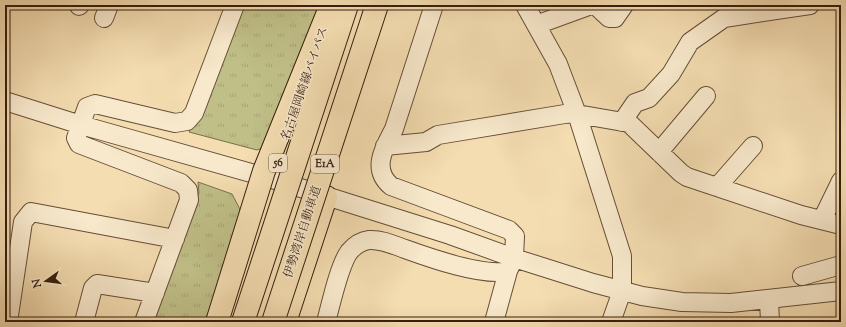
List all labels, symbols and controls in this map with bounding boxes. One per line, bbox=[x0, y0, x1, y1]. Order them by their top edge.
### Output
street label: 名古屋岡崎線バイパス bbox=[277, 24, 333, 144]
road number: 56 bbox=[269, 154, 287, 172]
road number: E1A bbox=[311, 155, 339, 173]
street label: 伊勢湾岸自動車道 bbox=[280, 184, 326, 280]
north arrow bbox=[26, 261, 66, 301]
text: N bbox=[28, 277, 46, 290]

